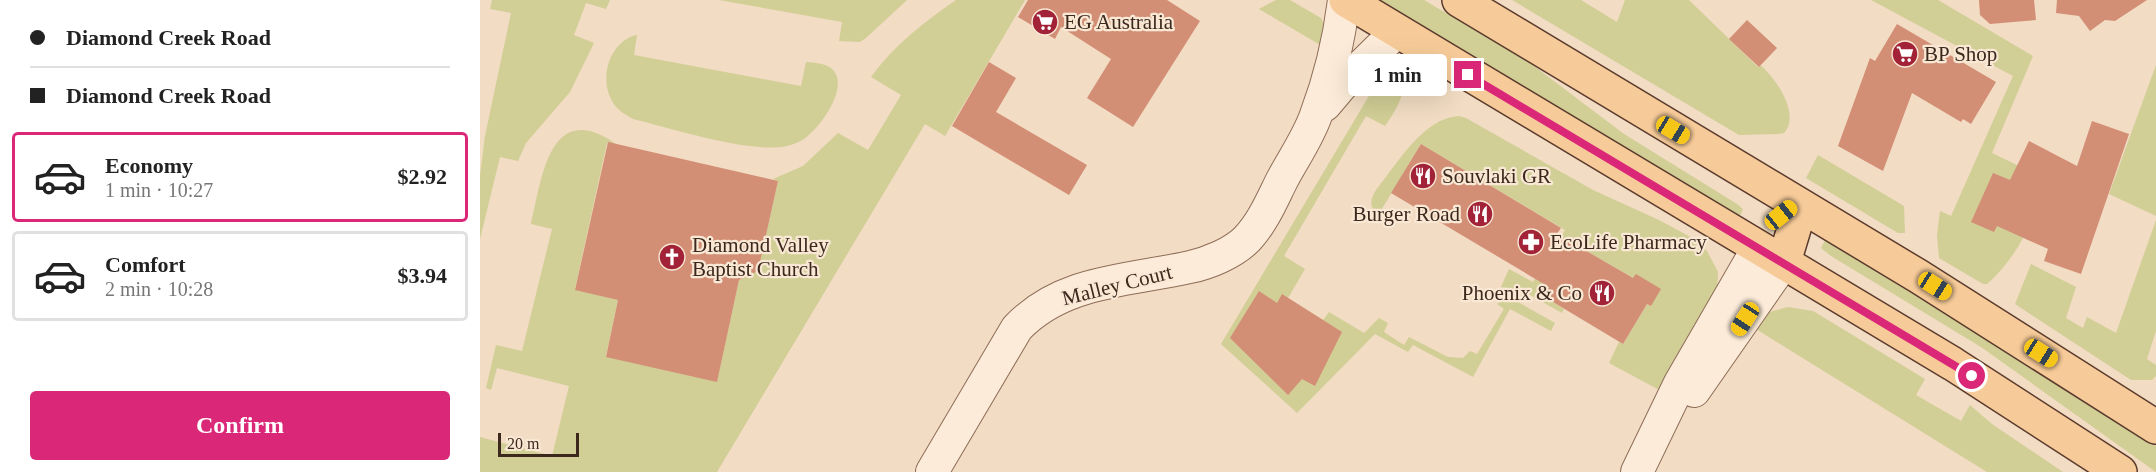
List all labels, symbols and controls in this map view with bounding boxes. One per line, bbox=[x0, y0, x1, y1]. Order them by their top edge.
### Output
supermarket icon: EG Australia bbox=[1030, 7, 1060, 37]
place label: EG Australia bbox=[1064, 10, 1174, 34]
text: Diamond Creek Road bbox=[66, 25, 271, 50]
supermarket icon: BP Shop bbox=[1890, 39, 1920, 69]
place label: BP Shop bbox=[1924, 42, 1997, 66]
callout: 1 min bbox=[1348, 54, 1447, 96]
route end bbox=[1454, 61, 1481, 88]
text: 1 min bbox=[1373, 64, 1422, 86]
text: Diamond Creek Road bbox=[66, 83, 271, 108]
car bbox=[1653, 113, 1693, 147]
icon: car bbox=[33, 150, 87, 204]
text: Economy bbox=[105, 153, 193, 178]
restaurant icon: Souvlaki GR bbox=[1408, 161, 1438, 191]
text: $2.92 bbox=[398, 164, 447, 189]
place label: Souvlaki GR bbox=[1442, 164, 1551, 188]
text: 1 min · 10:27 bbox=[105, 179, 213, 201]
car bbox=[1761, 197, 1801, 233]
restaurant icon: Burger Road bbox=[1465, 199, 1495, 229]
place label: Burger Road bbox=[1352, 202, 1460, 226]
pharmacy icon: EcoLife Pharmacy bbox=[1516, 227, 1546, 257]
place label: EcoLife Pharmacy bbox=[1550, 230, 1707, 254]
place label: Diamond Valley Baptist Church bbox=[692, 233, 829, 281]
church icon: Diamond Valley Baptist Church bbox=[657, 242, 687, 272]
icon: car bbox=[33, 249, 87, 303]
text: Comfort bbox=[105, 252, 186, 277]
street label: Malley Court bbox=[1059, 260, 1175, 310]
text: $3.94 bbox=[398, 263, 447, 288]
car bbox=[1915, 269, 1955, 303]
text: 2 min · 10:28 bbox=[105, 278, 213, 300]
restaurant icon: Phoenix & Co bbox=[1587, 278, 1617, 308]
place label: Phoenix & Co bbox=[1462, 281, 1582, 305]
car bbox=[1728, 299, 1762, 339]
car bbox=[2021, 336, 2061, 370]
route start bbox=[1958, 362, 1985, 389]
button: Confirm bbox=[30, 391, 450, 460]
scale bar bbox=[498, 430, 579, 458]
text: 20 m bbox=[507, 435, 539, 452]

